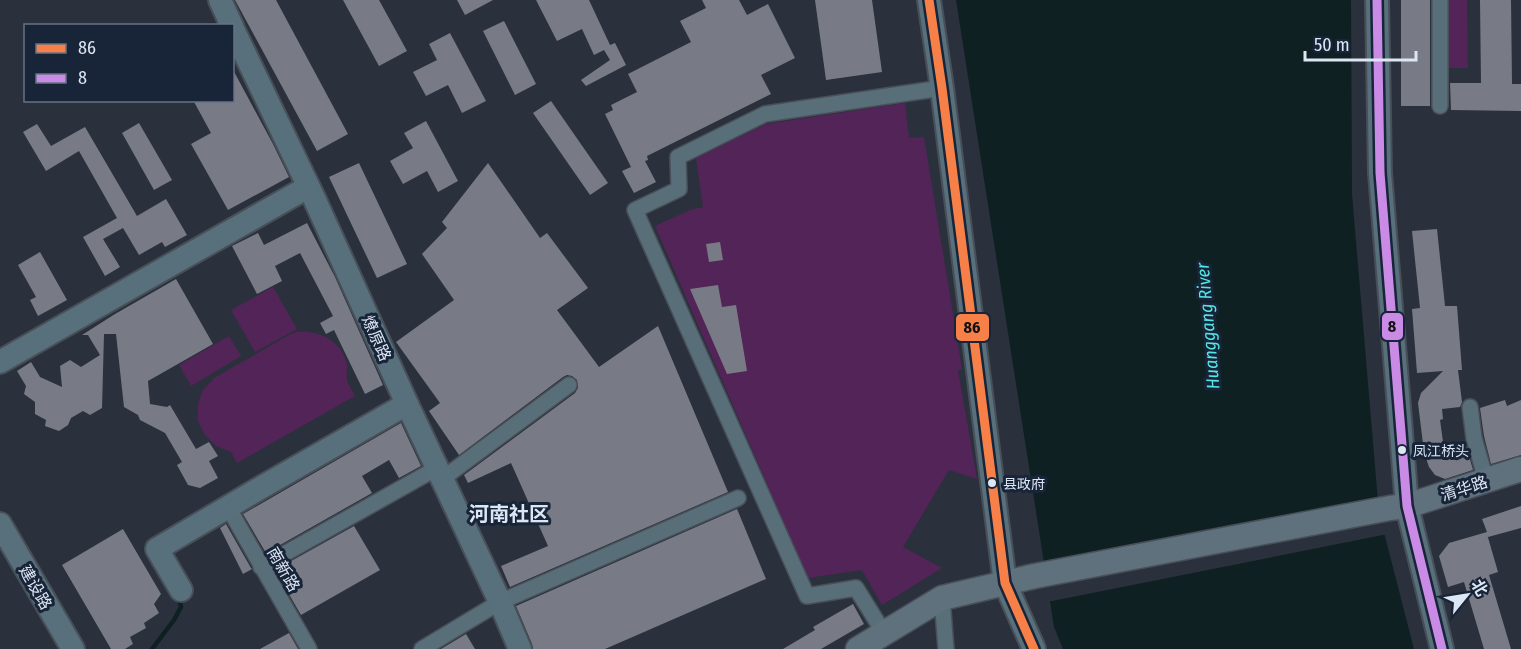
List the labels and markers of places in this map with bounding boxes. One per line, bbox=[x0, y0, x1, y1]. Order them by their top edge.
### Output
place label: 凤江桥头 bbox=[1413, 443, 1469, 460]
marker: 凤江桥头 bbox=[1396, 444, 1408, 456]
place label: 县政府 bbox=[1003, 476, 1045, 493]
marker: 县政府 bbox=[986, 477, 998, 489]

